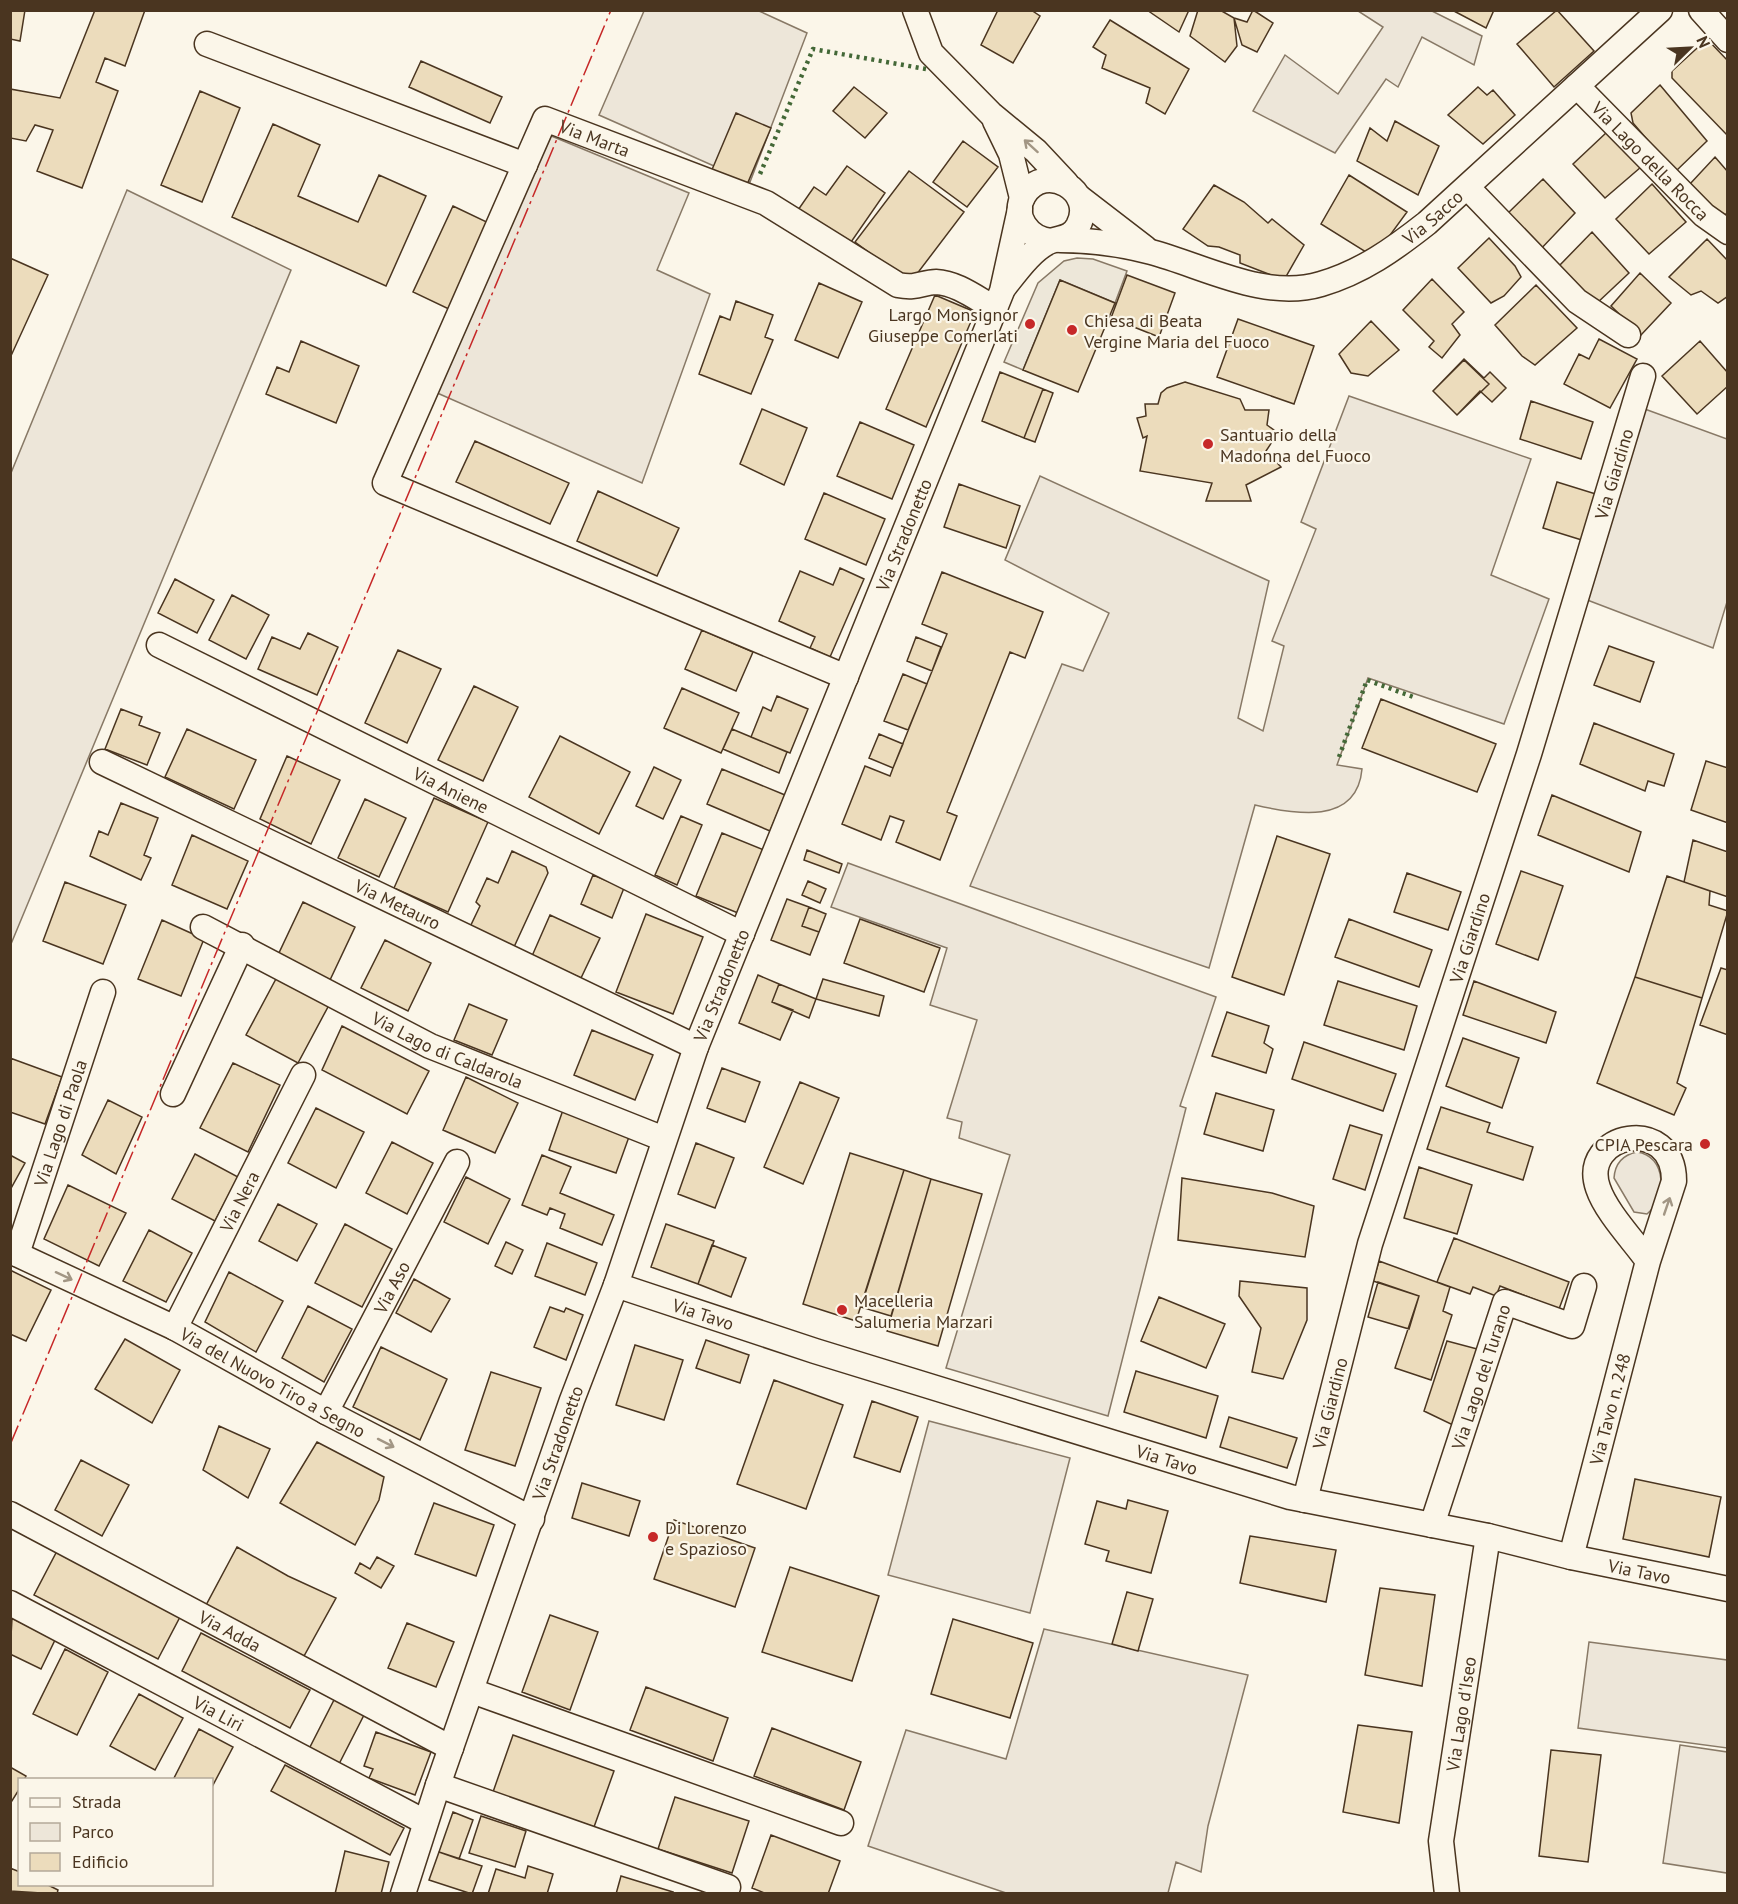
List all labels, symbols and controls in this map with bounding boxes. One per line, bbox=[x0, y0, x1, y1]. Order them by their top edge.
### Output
north arrow bbox=[1660, 18, 1720, 78]
text: N bbox=[1692, 33, 1715, 51]
street label: Via Lago della Rocca bbox=[1586, 96, 1714, 225]
street label: Via Marta bbox=[555, 114, 633, 162]
one-way arrow bbox=[1023, 139, 1038, 153]
street label: Via Sacco bbox=[1397, 185, 1467, 250]
place label: Largo Monsignor Giuseppe Comerlati bbox=[868, 303, 1018, 347]
place label: Chiesa di Beata Vergine Maria del Fuoco bbox=[1083, 309, 1269, 353]
marker: Largo Monsignor Giuseppe Comerlati bbox=[1023, 317, 1037, 331]
marker: Chiesa di Beata Vergine Maria del Fuoco bbox=[1065, 323, 1079, 337]
place label: Santuario della Madonna del Fuoco bbox=[1220, 423, 1371, 467]
street label: Via Giardino bbox=[1589, 426, 1638, 523]
marker: Santuario della Madonna del Fuoco bbox=[1201, 437, 1215, 451]
street label: Via Stradonetto bbox=[870, 475, 936, 595]
street label: Via Aniene bbox=[409, 761, 493, 818]
street label: Via Metauro bbox=[350, 873, 445, 934]
street label: Via Giardino bbox=[1444, 890, 1495, 987]
street label: Via Stradonetto bbox=[688, 925, 754, 1046]
street label: Via Lago di Caldarola bbox=[367, 1006, 526, 1093]
street label: Via Lago di Paola bbox=[28, 1056, 92, 1190]
place label: CPIA Pescara bbox=[1595, 1133, 1693, 1156]
marker: CPIA Pescara bbox=[1698, 1137, 1712, 1151]
street label: Via Nera bbox=[214, 1167, 264, 1236]
one-way arrow bbox=[1662, 1197, 1673, 1216]
street label: Via Aso bbox=[368, 1257, 415, 1318]
one-way arrow bbox=[54, 1270, 72, 1282]
place label: Macelleria Salumeria Marzari bbox=[854, 1289, 993, 1333]
street label: Via Tavo bbox=[669, 1293, 737, 1335]
street label: Via Lago del Turano bbox=[1446, 1301, 1515, 1453]
marker: Macelleria Salumeria Marzari bbox=[835, 1303, 849, 1317]
street label: Via del Nuovo Tiro a Segno bbox=[175, 1321, 370, 1442]
street label: Via Tavo n. 248 bbox=[1584, 1350, 1635, 1468]
street label: Via Giardino bbox=[1307, 1355, 1352, 1452]
street label: Via Stradonetto bbox=[526, 1382, 588, 1504]
one-way arrow bbox=[376, 1438, 394, 1449]
street label: Via Tavo bbox=[1132, 1439, 1201, 1480]
place label: Di Lorenzo e Spazioso bbox=[665, 1516, 747, 1560]
marker: Di Lorenzo e Spazioso bbox=[646, 1530, 660, 1544]
street label: Via Tavo bbox=[1605, 1553, 1673, 1589]
street label: Via Adda bbox=[194, 1604, 265, 1657]
street label: Via Lago d'Iseo bbox=[1440, 1655, 1481, 1774]
street label: Via Liri bbox=[189, 1690, 248, 1736]
legend bbox=[18, 1778, 213, 1886]
text: Strada bbox=[72, 1790, 121, 1813]
text: Parco bbox=[72, 1820, 114, 1843]
text: Edificio bbox=[72, 1850, 128, 1873]

